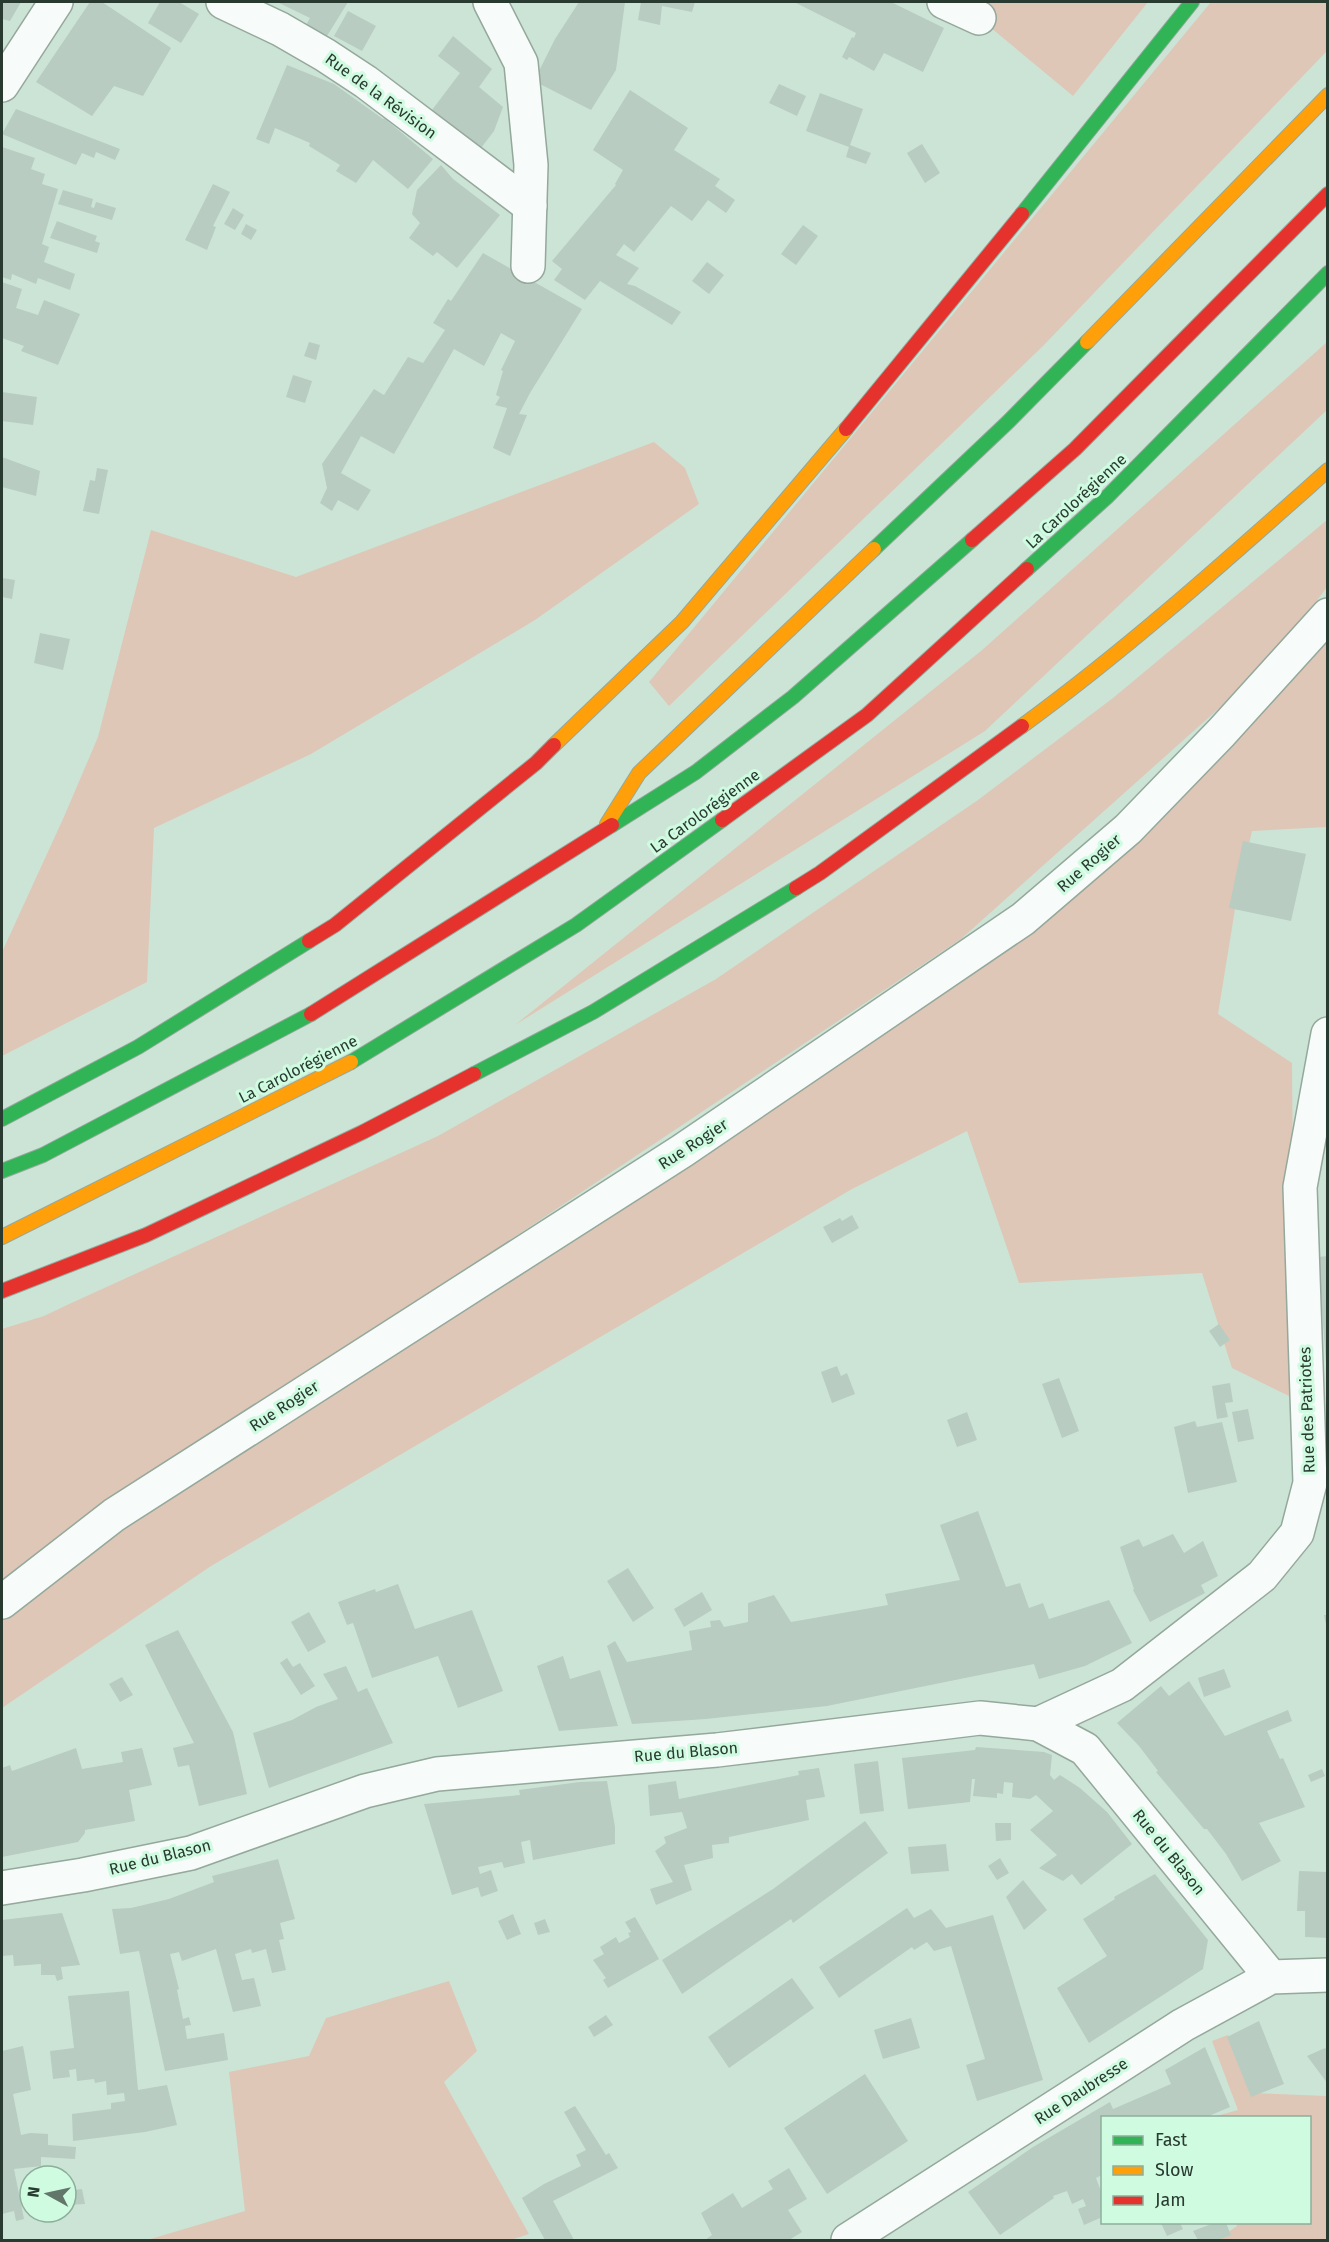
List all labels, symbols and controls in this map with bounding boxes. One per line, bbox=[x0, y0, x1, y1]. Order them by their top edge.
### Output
street label: Rue de la Révision bbox=[322, 49, 440, 143]
street label: La Carolorégienne bbox=[1022, 449, 1130, 553]
street label: La Carolorégienne bbox=[647, 765, 763, 857]
street label: Rue Rogier bbox=[1053, 830, 1125, 896]
street label: La Carolorégienne bbox=[235, 1031, 361, 1107]
street label: Rue Rogier bbox=[655, 1114, 732, 1173]
street label: Rue des Patriotes bbox=[1295, 1346, 1319, 1474]
street label: Rue Rogier bbox=[246, 1376, 323, 1435]
street label: Rue du Blason bbox=[633, 1738, 739, 1766]
street label: Rue du Blason bbox=[1129, 1806, 1209, 1898]
street label: Rue du Blason bbox=[107, 1835, 213, 1879]
street label: Rue Daubresse bbox=[1031, 2054, 1131, 2128]
legend bbox=[1101, 2116, 1311, 2224]
text: Fast bbox=[1155, 2129, 1188, 2151]
text: Slow bbox=[1155, 2159, 1194, 2181]
north arrow bbox=[18, 2164, 78, 2224]
text: N bbox=[23, 2185, 44, 2199]
text: Jam bbox=[1155, 2189, 1186, 2211]

